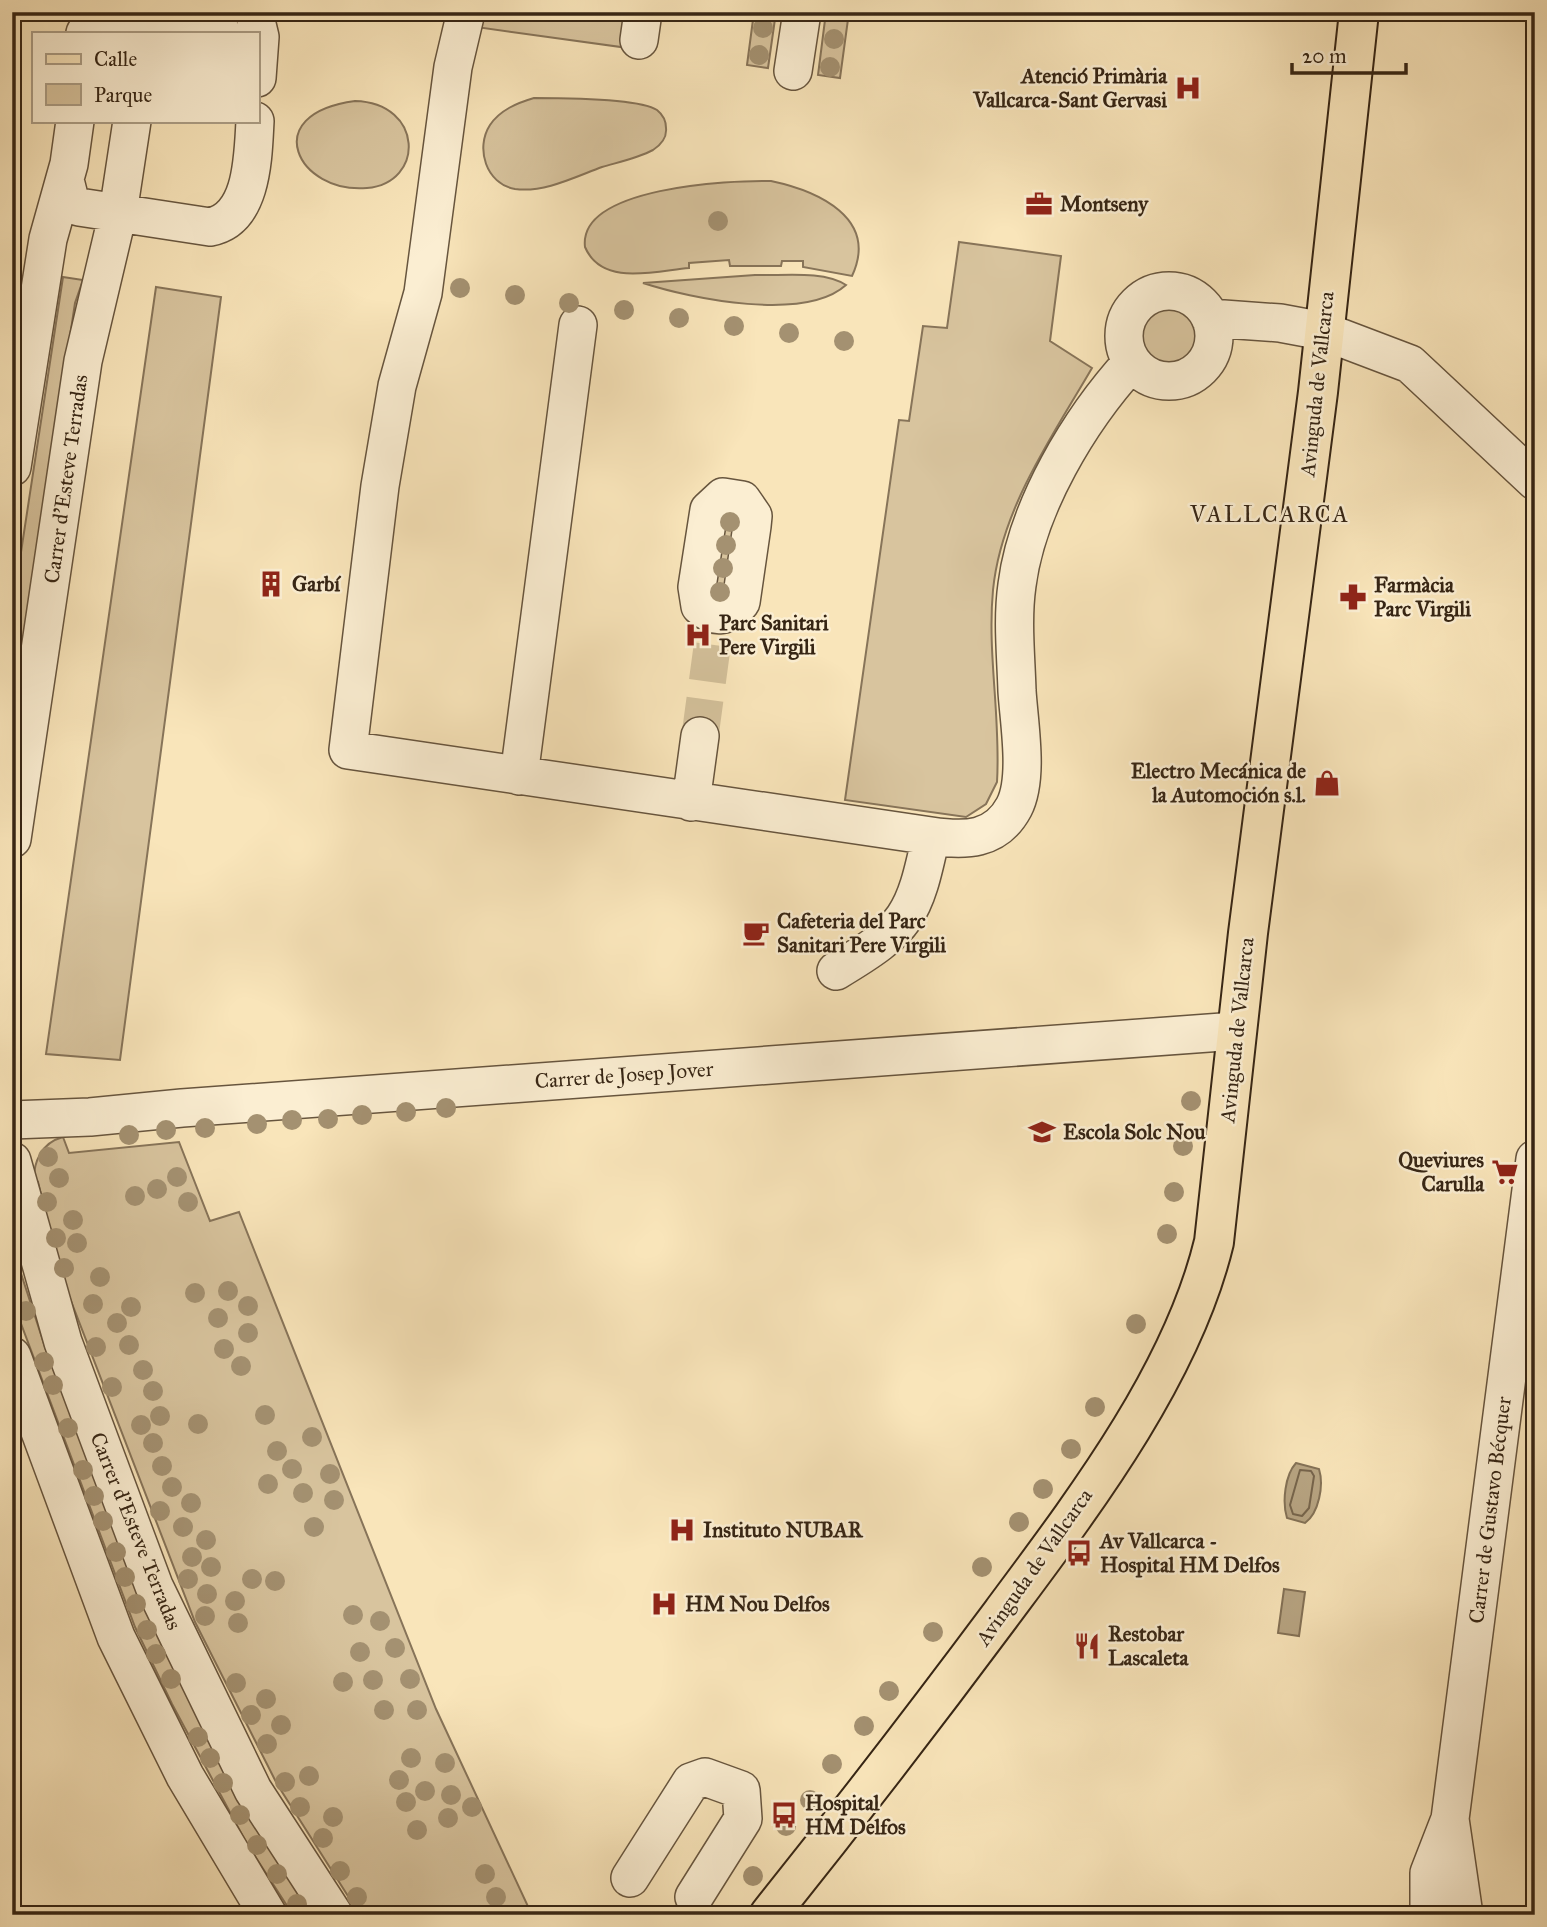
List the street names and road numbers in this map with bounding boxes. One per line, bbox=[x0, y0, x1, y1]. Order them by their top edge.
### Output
street label: Avinguda de Vallcarca bbox=[1294, 290, 1340, 479]
street label: Carrer d'Esteve Terradas bbox=[38, 373, 94, 585]
street label: Avinguda de Vallcarca bbox=[1214, 936, 1260, 1125]
street label: Carrer de Josep Jover bbox=[534, 1056, 714, 1094]
street label: Carrer de Gustavo Bécquer bbox=[1463, 1395, 1517, 1625]
street label: Carrer d'Esteve Terradas bbox=[84, 1428, 188, 1634]
street label: Avinguda de Vallcarca bbox=[969, 1483, 1098, 1651]

